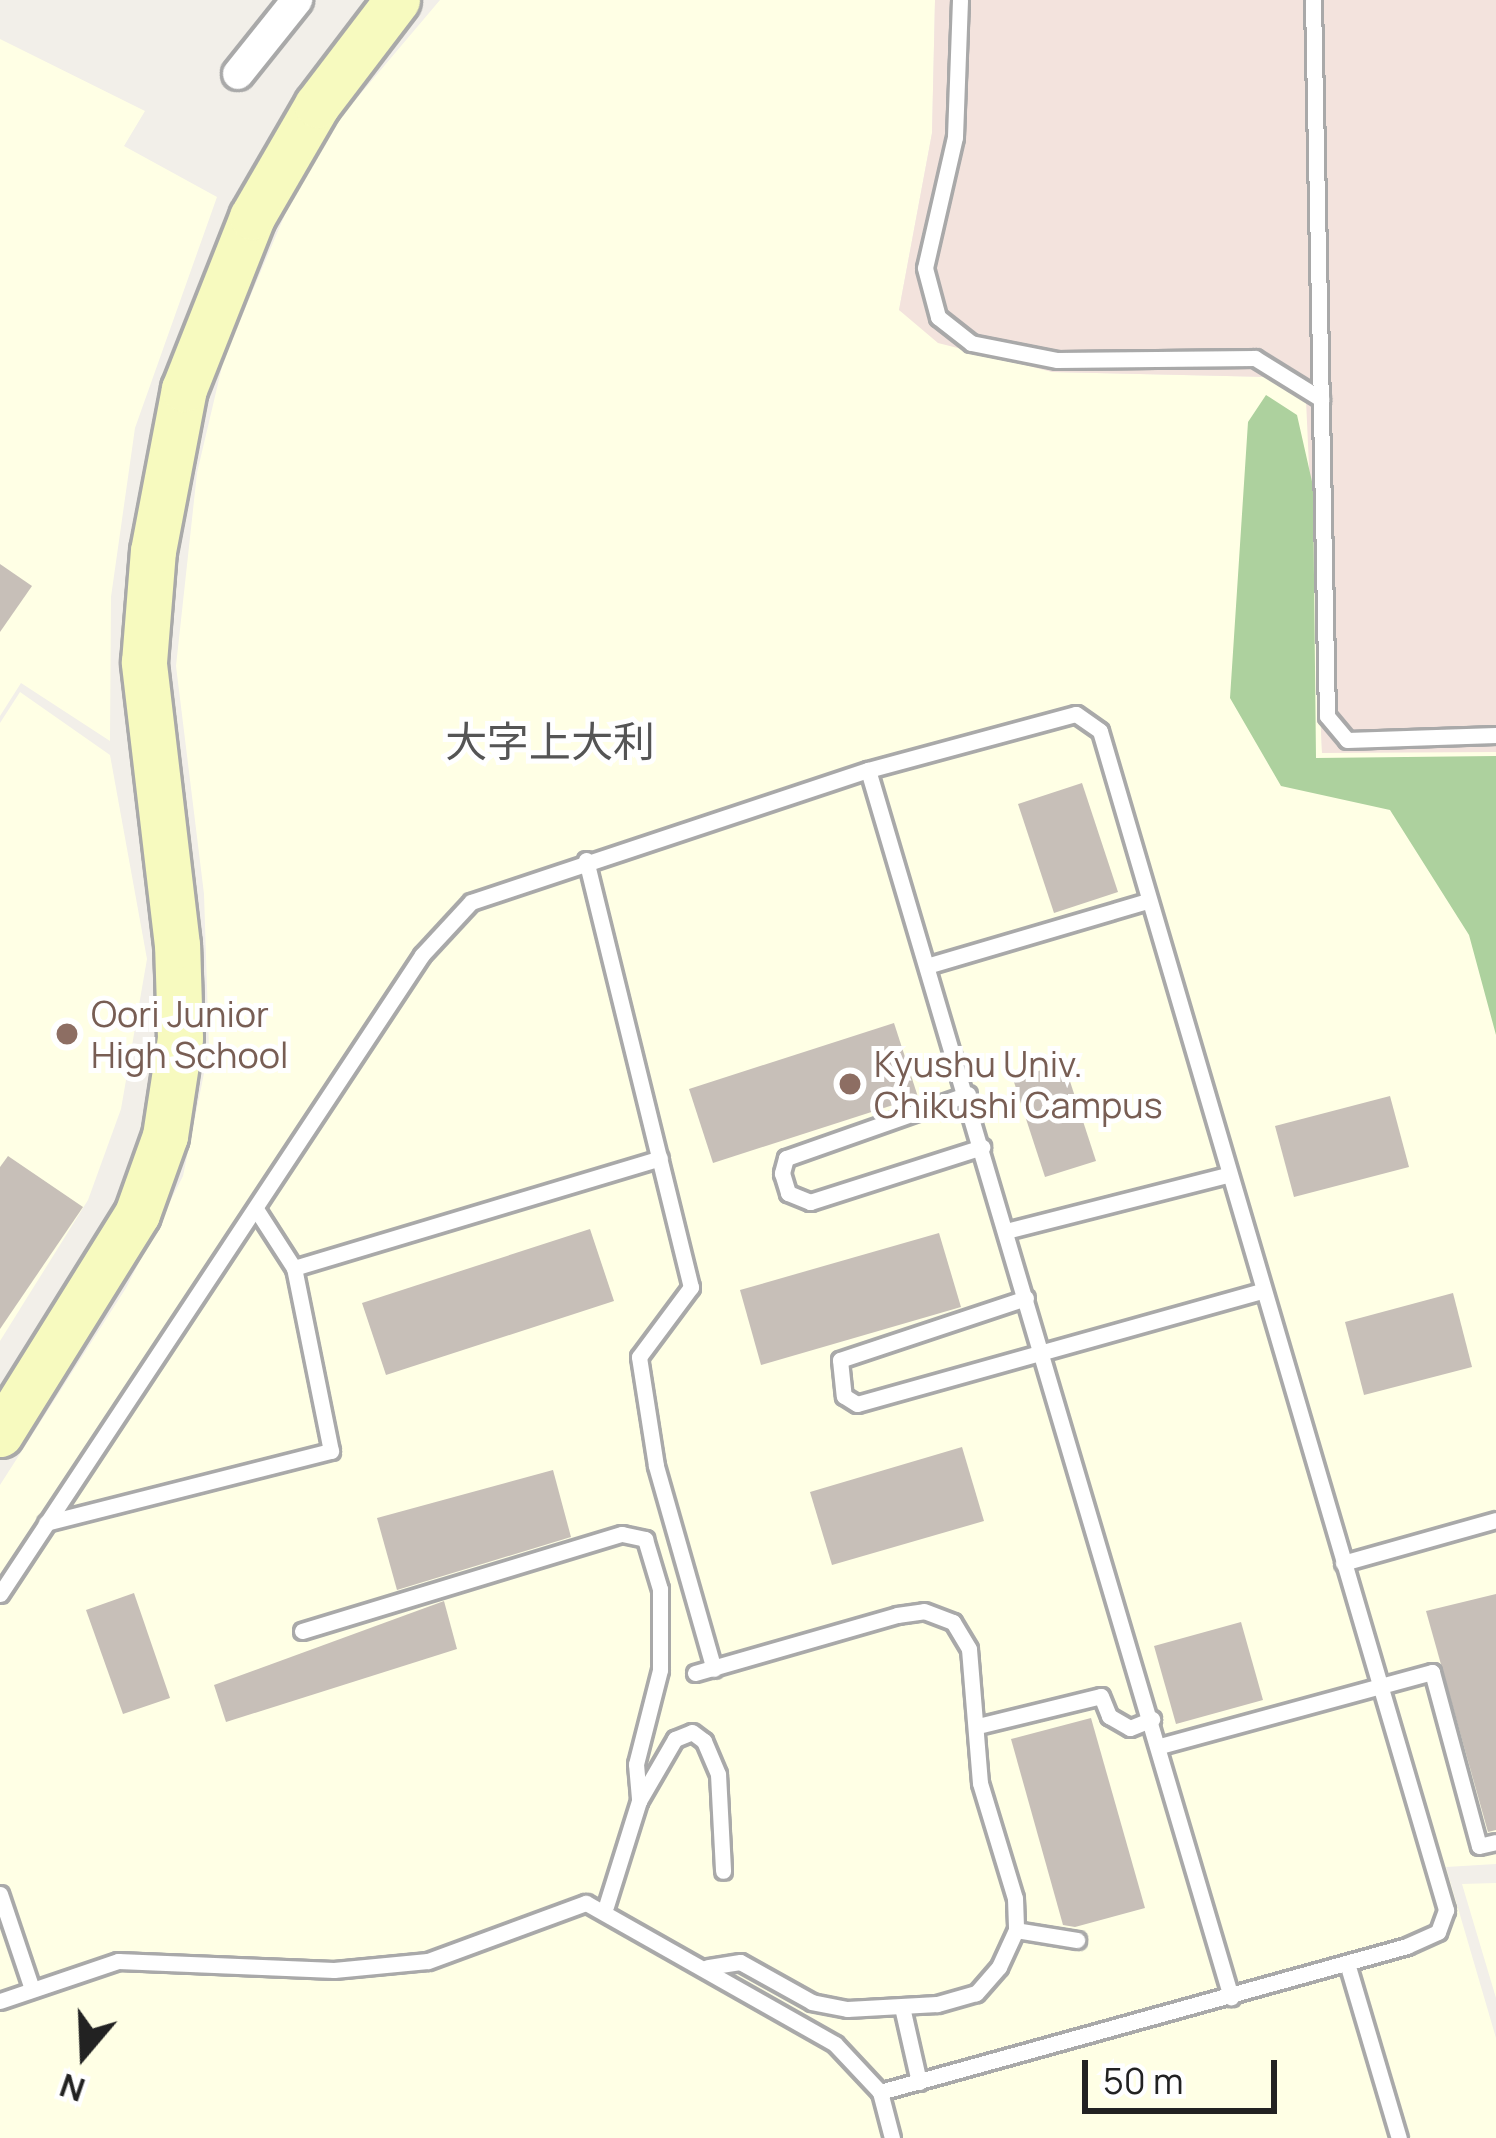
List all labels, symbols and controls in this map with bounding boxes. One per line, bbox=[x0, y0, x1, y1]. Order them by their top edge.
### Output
district label: 大字上大利 bbox=[445, 716, 655, 766]
place label: Oori Junior High School bbox=[91, 991, 288, 1076]
marker: Oori Junior High School bbox=[54, 1021, 80, 1047]
place label: Kyushu Univ. Chikushi Campus bbox=[874, 1041, 1163, 1126]
marker: Kyushu Univ. Chikushi Campus bbox=[837, 1071, 863, 1097]
north arrow bbox=[24, 1994, 144, 2114]
scale bar bbox=[1088, 2036, 1283, 2110]
text: 50 m bbox=[1103, 2056, 1183, 2105]
text: N bbox=[54, 2063, 91, 2114]

